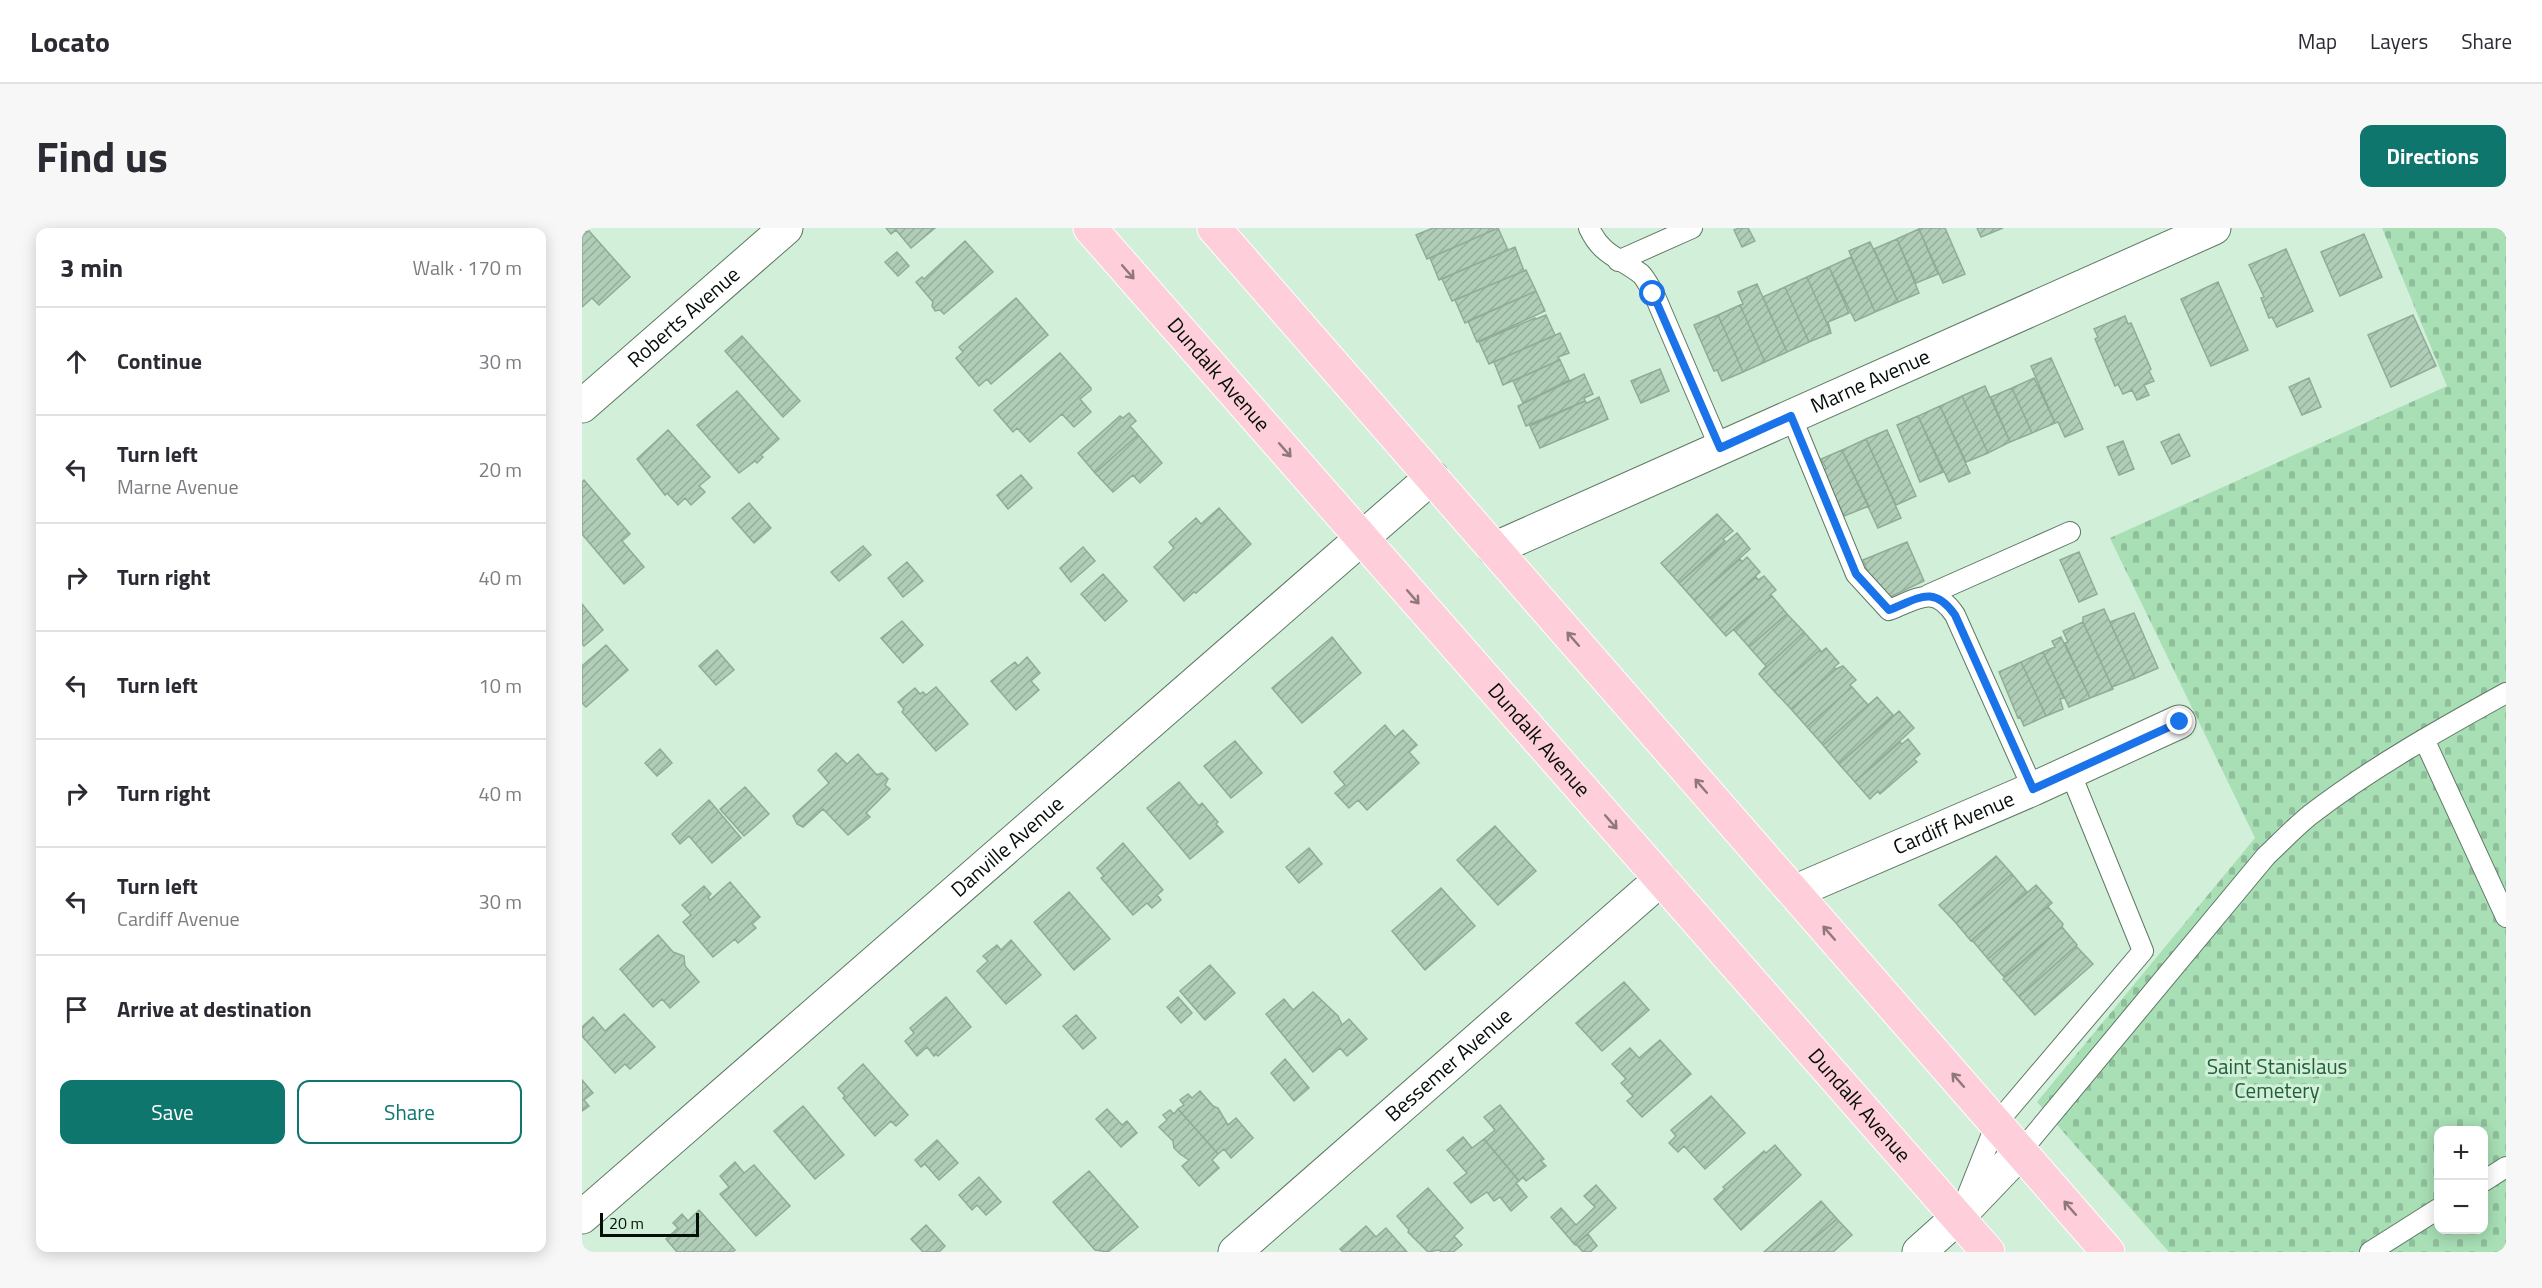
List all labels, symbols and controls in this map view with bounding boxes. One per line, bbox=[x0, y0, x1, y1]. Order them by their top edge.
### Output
text: Locato bbox=[30, 20, 110, 63]
text: Map bbox=[2298, 25, 2337, 57]
text: Layers bbox=[2370, 25, 2428, 57]
text: Share bbox=[2461, 25, 2512, 57]
text: Find us bbox=[36, 124, 168, 188]
button: Directions bbox=[2360, 125, 2506, 187]
text: 3 min bbox=[60, 248, 123, 287]
text: Walk · 170 m bbox=[413, 252, 522, 283]
street label: Roberts Avenue bbox=[620, 258, 746, 375]
one-way arrow bbox=[1121, 264, 1135, 279]
route start bbox=[1639, 280, 1665, 306]
street label: Dundalk Avenue bbox=[1160, 310, 1278, 438]
street label: Marne Avenue bbox=[1805, 340, 1935, 421]
text: Continue bbox=[117, 344, 202, 378]
icon: ahead bbox=[60, 345, 93, 378]
text: 30 m bbox=[478, 346, 522, 377]
text: Turn left bbox=[117, 437, 198, 471]
one-way arrow bbox=[1278, 442, 1292, 457]
icon: left bbox=[60, 453, 93, 486]
text: 20 m bbox=[478, 454, 522, 485]
text: Marne Avenue bbox=[117, 471, 239, 502]
text: Turn right bbox=[117, 560, 211, 594]
icon: right bbox=[60, 561, 93, 594]
text: 40 m bbox=[478, 562, 522, 593]
one-way arrow bbox=[1406, 589, 1420, 604]
one-way arrow bbox=[1566, 632, 1580, 647]
text: Turn left bbox=[117, 668, 198, 702]
icon: left bbox=[60, 669, 93, 702]
text: 10 m bbox=[478, 670, 522, 701]
street label: Dundalk Avenue bbox=[1481, 675, 1599, 804]
route end bbox=[2166, 708, 2192, 734]
text: Turn right bbox=[117, 776, 211, 810]
icon: right bbox=[60, 777, 93, 810]
text: 40 m bbox=[478, 778, 522, 809]
one-way arrow bbox=[1694, 779, 1708, 794]
street label: Cardiff Avenue bbox=[1888, 782, 2019, 862]
street label: Danville Avenue bbox=[943, 788, 1070, 904]
one-way arrow bbox=[1604, 814, 1618, 829]
text: Turn left bbox=[117, 869, 198, 903]
icon: left bbox=[60, 885, 93, 918]
text: 30 m bbox=[478, 886, 522, 917]
text: Cardiff Avenue bbox=[117, 903, 240, 934]
one-way arrow bbox=[1823, 925, 1836, 941]
text: Arrive at destination bbox=[117, 992, 312, 1026]
icon: arrive bbox=[60, 993, 93, 1026]
street label: Bessemer Avenue bbox=[1377, 1000, 1519, 1129]
street label: Dundalk Avenue bbox=[1801, 1040, 1919, 1169]
park label: Saint Stanislaus Cemetery bbox=[2207, 1050, 2347, 1106]
one-way arrow bbox=[1951, 1073, 1965, 1088]
button: Save bbox=[60, 1080, 285, 1144]
button: Share bbox=[297, 1080, 522, 1144]
map controls bbox=[2434, 1126, 2488, 1234]
button: + bbox=[2434, 1126, 2488, 1180]
button: − bbox=[2434, 1180, 2488, 1234]
one-way arrow bbox=[2063, 1201, 2077, 1216]
scale bar bbox=[600, 1210, 699, 1238]
text: 20 m bbox=[609, 1211, 644, 1235]

